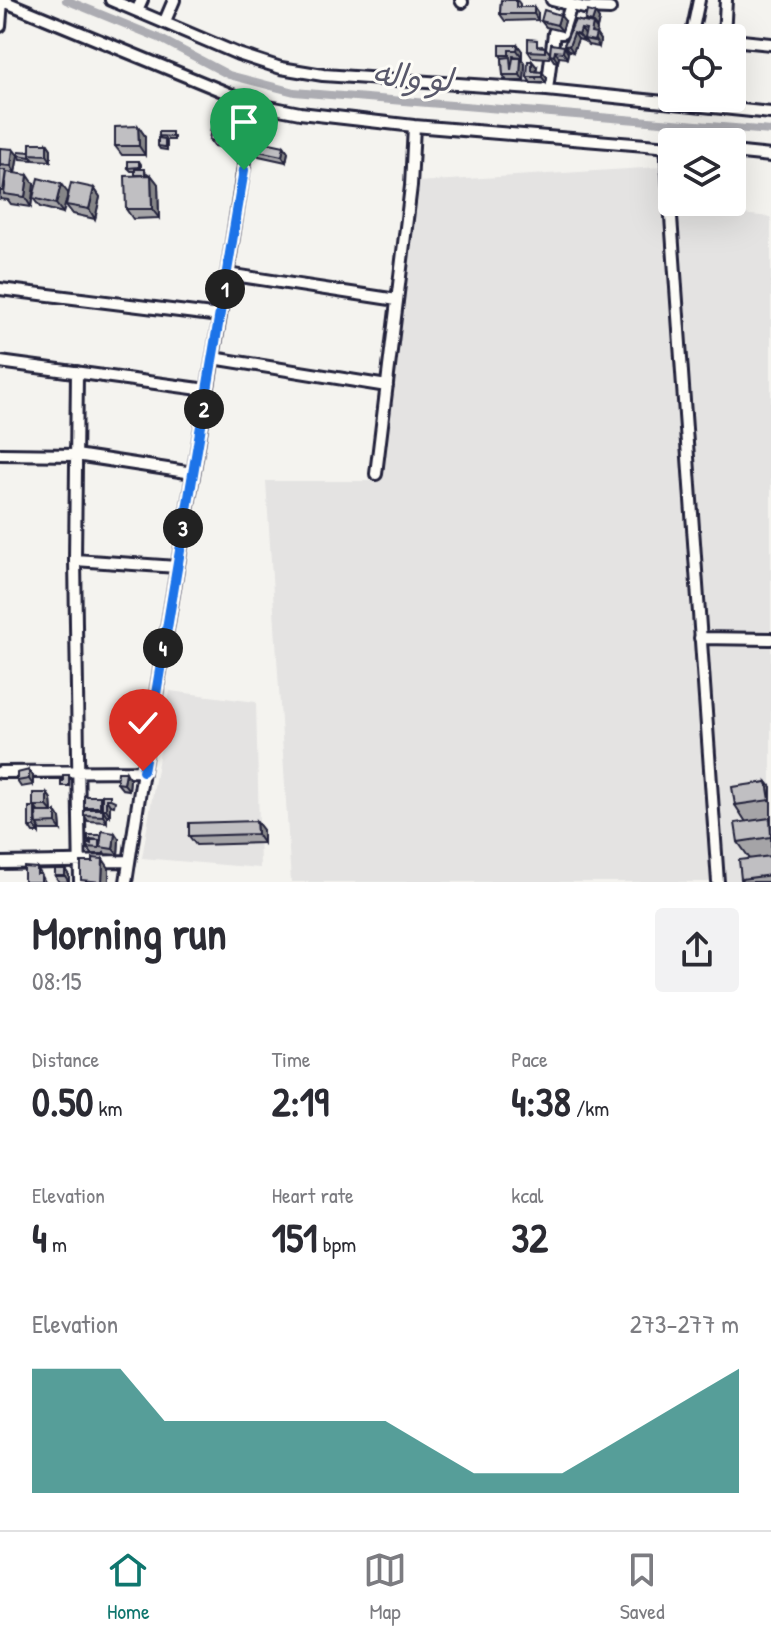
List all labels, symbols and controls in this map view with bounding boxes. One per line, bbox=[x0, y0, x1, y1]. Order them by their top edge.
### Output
map controls bbox=[658, 24, 746, 216]
button: locate bbox=[658, 24, 746, 112]
water label: لو واله bbox=[371, 52, 458, 102]
pin bbox=[210, 88, 278, 170]
icon: arrive bbox=[222, 100, 266, 144]
button: layers bbox=[658, 128, 746, 216]
pin: 1 bbox=[205, 269, 245, 309]
text: 1 bbox=[221, 274, 229, 304]
pin: 2 bbox=[184, 389, 224, 429]
text: 2 bbox=[199, 394, 209, 424]
pin: 3 bbox=[163, 508, 203, 548]
text: 3 bbox=[178, 513, 188, 543]
pin: 4 bbox=[143, 628, 183, 668]
text: 4 bbox=[159, 633, 167, 663]
pin bbox=[109, 689, 177, 771]
icon: check bbox=[121, 701, 165, 745]
text: Morning run bbox=[32, 903, 227, 963]
button: share bbox=[655, 908, 739, 992]
text: 08:15 bbox=[32, 963, 81, 998]
text: Distance bbox=[32, 1044, 99, 1074]
text: Time bbox=[272, 1044, 311, 1074]
text: Pace bbox=[511, 1044, 548, 1074]
text: 0.50 bbox=[32, 1074, 93, 1128]
text: 2:19 bbox=[272, 1074, 329, 1128]
text: 4:38 bbox=[511, 1074, 571, 1128]
text: km bbox=[93, 1093, 122, 1123]
text: /km bbox=[571, 1093, 609, 1123]
text: Elevation bbox=[32, 1180, 105, 1210]
text: Heart rate bbox=[272, 1180, 354, 1210]
text: kcal bbox=[511, 1180, 543, 1210]
text: 4 bbox=[32, 1210, 47, 1264]
text: 151 bbox=[272, 1210, 318, 1264]
text: 32 bbox=[511, 1210, 548, 1264]
text: m bbox=[47, 1229, 67, 1259]
text: bpm bbox=[318, 1229, 356, 1259]
text: Elevation bbox=[32, 1306, 118, 1341]
text: 273–277 m bbox=[630, 1306, 739, 1341]
tab: Home bbox=[106, 1548, 150, 1626]
tab: Map bbox=[363, 1548, 407, 1626]
tab: Saved bbox=[620, 1548, 665, 1626]

